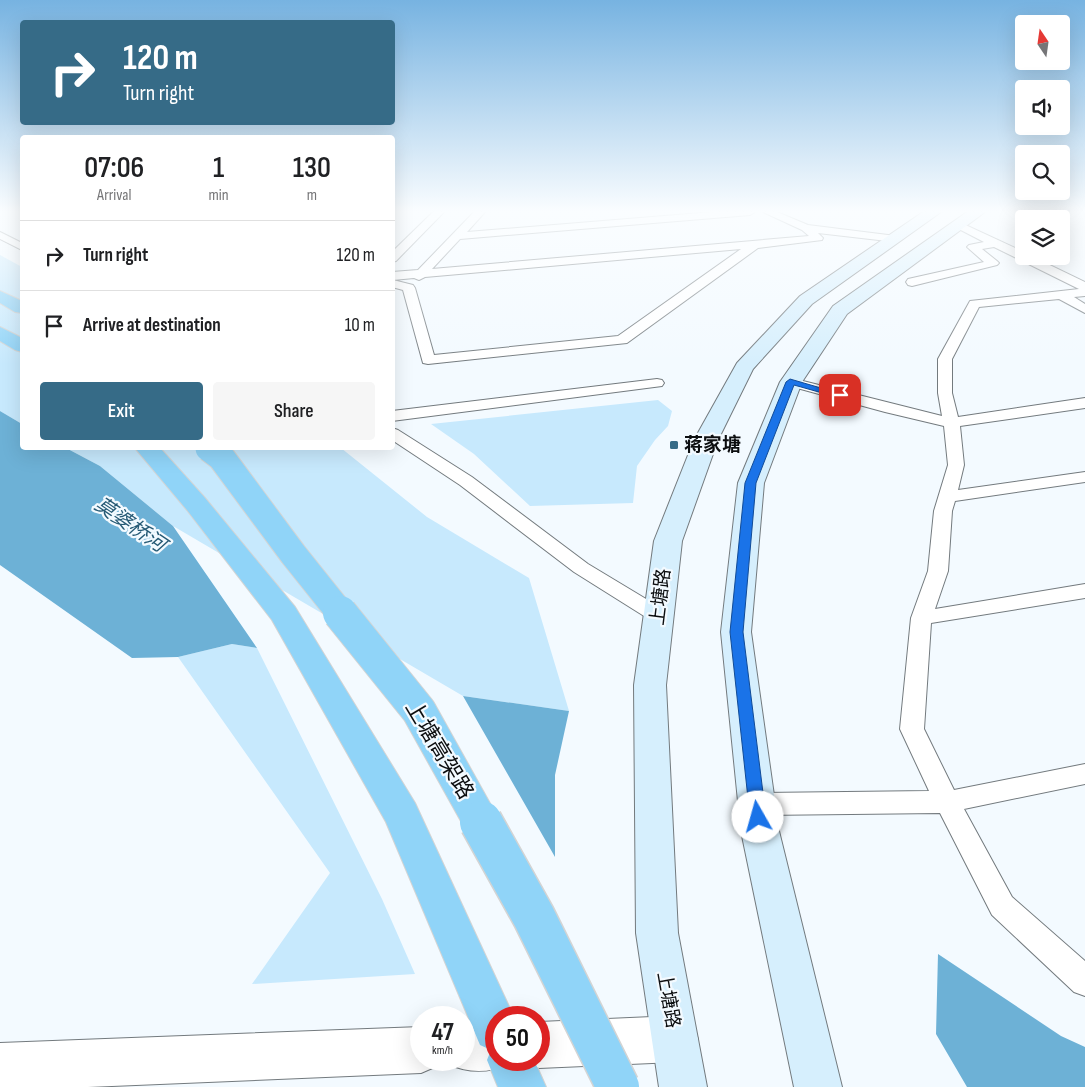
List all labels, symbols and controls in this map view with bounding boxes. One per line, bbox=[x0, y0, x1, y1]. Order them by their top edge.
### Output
north arrow bbox=[1015, 15, 1070, 70]
map controls bbox=[1015, 15, 1070, 265]
text: 120 m bbox=[123, 37, 198, 80]
icon: right bbox=[40, 40, 105, 105]
text: Turn right bbox=[123, 80, 194, 107]
button: sound bbox=[1015, 80, 1070, 135]
button: search bbox=[1015, 145, 1070, 200]
text: 07:06 bbox=[84, 150, 144, 186]
text: 1 bbox=[213, 150, 224, 186]
text: 130 bbox=[293, 150, 331, 186]
text: Arrival bbox=[97, 186, 131, 205]
text: min bbox=[208, 186, 229, 205]
text: m bbox=[307, 186, 317, 205]
button: layers bbox=[1015, 210, 1070, 265]
icon: right bbox=[40, 242, 68, 270]
text: Turn right bbox=[83, 244, 148, 267]
text: 120 m bbox=[337, 244, 375, 267]
icon: arrive bbox=[40, 312, 68, 340]
text: Arrive at destination bbox=[83, 314, 221, 337]
text: 10 m bbox=[345, 314, 375, 337]
pin bbox=[819, 374, 861, 416]
icon: arrive bbox=[826, 381, 854, 409]
button: Exit bbox=[40, 382, 203, 440]
button: Share bbox=[213, 382, 375, 440]
place label: 蒋家塘 bbox=[684, 434, 741, 457]
marker: 蒋家塘 bbox=[668, 439, 680, 451]
water label: 莫婆桥河 bbox=[90, 493, 173, 560]
street label: 上塘路 bbox=[646, 567, 676, 627]
street label: 上塘高架路 bbox=[399, 696, 479, 804]
position arrow bbox=[731, 790, 783, 842]
street label: 上塘路 bbox=[652, 970, 684, 1030]
speed limit sign: 50 bbox=[485, 1006, 550, 1071]
text: 47 bbox=[431, 1017, 454, 1048]
text: km/h bbox=[432, 1043, 453, 1058]

